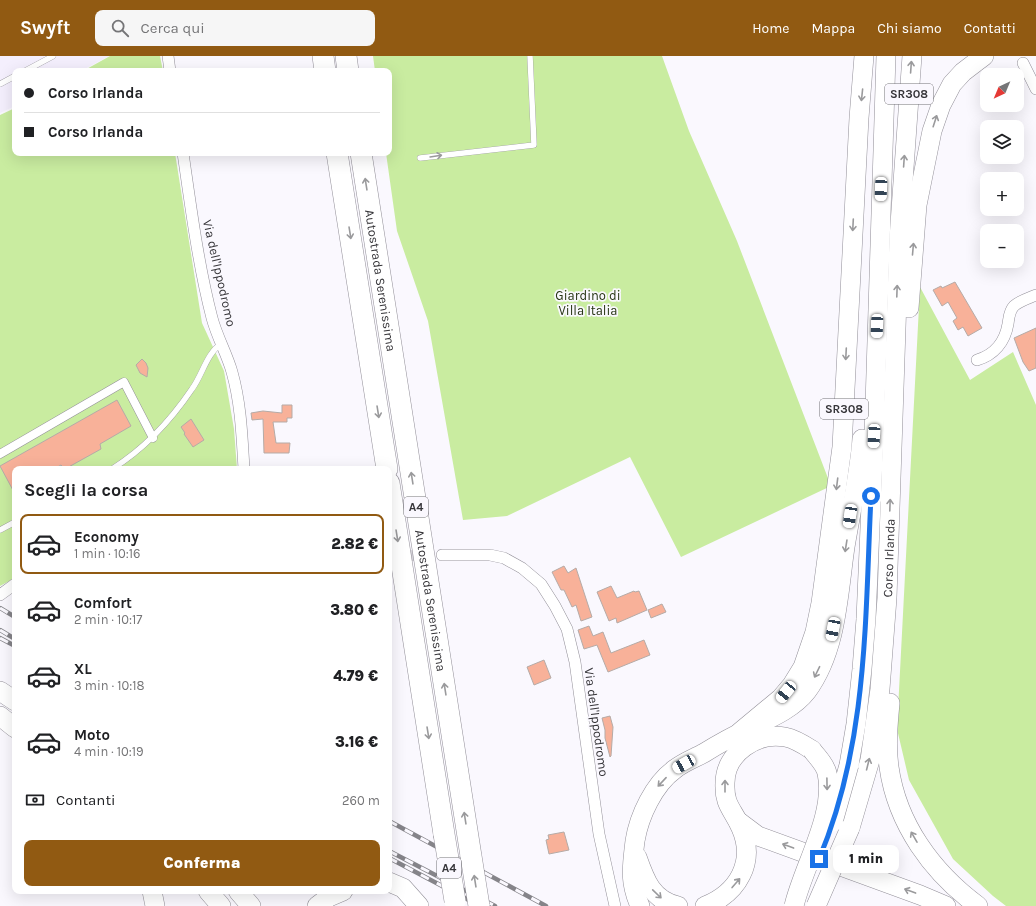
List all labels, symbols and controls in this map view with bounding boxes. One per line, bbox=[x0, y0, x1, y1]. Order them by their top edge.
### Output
search box bbox=[95, 10, 375, 46]
text: Swyft bbox=[20, 17, 71, 39]
icon: search bbox=[109, 17, 131, 39]
text: Cerca qui bbox=[141, 19, 205, 37]
text: Home bbox=[752, 20, 789, 37]
text: Mappa bbox=[811, 20, 855, 37]
text: Chi siamo bbox=[877, 20, 942, 37]
text: Contatti bbox=[964, 20, 1016, 37]
one-way arrow bbox=[908, 61, 915, 74]
north arrow bbox=[980, 68, 1024, 112]
map controls bbox=[980, 68, 1024, 268]
text: Corso Irlanda bbox=[48, 84, 143, 102]
road number: SR308 bbox=[885, 84, 933, 104]
one-way arrow bbox=[858, 88, 865, 101]
one-way arrow bbox=[932, 116, 940, 128]
button: layers bbox=[980, 120, 1024, 164]
text: Corso Irlanda bbox=[48, 123, 143, 141]
one-way arrow bbox=[429, 152, 442, 160]
one-way arrow bbox=[901, 155, 908, 168]
button: + bbox=[980, 172, 1024, 216]
car bbox=[875, 177, 887, 201]
one-way arrow bbox=[362, 178, 370, 191]
street label: Autostrada Serenissima bbox=[362, 208, 399, 353]
street label: Via dell'Ippodromo bbox=[200, 218, 239, 328]
one-way arrow bbox=[850, 218, 857, 231]
button: − bbox=[980, 224, 1024, 268]
one-way arrow bbox=[346, 226, 354, 239]
one-way arrow bbox=[910, 243, 917, 256]
one-way arrow bbox=[893, 285, 901, 298]
park label: Giardino di Villa Italia bbox=[555, 288, 621, 318]
car bbox=[871, 314, 883, 338]
one-way arrow bbox=[843, 347, 850, 360]
road number: SR308 bbox=[820, 399, 868, 419]
one-way arrow bbox=[374, 405, 382, 418]
car bbox=[867, 424, 881, 448]
one-way arrow bbox=[407, 472, 415, 485]
one-way arrow bbox=[833, 477, 841, 490]
text: Scegli la corsa bbox=[24, 479, 148, 501]
route start bbox=[862, 487, 880, 505]
road number: A4 bbox=[404, 497, 428, 517]
one-way arrow bbox=[886, 499, 894, 512]
car bbox=[842, 503, 858, 529]
street label: Corso Irlanda bbox=[880, 518, 898, 597]
icon: car bbox=[26, 526, 62, 562]
text: Economy bbox=[74, 528, 139, 546]
one-way arrow bbox=[393, 529, 401, 542]
street label: Autostrada Serenissima bbox=[412, 529, 449, 673]
text: 2.82 € bbox=[331, 535, 378, 553]
one-way arrow bbox=[841, 539, 849, 552]
text: 1 min · 10:16 bbox=[74, 546, 141, 561]
icon: car bbox=[26, 592, 62, 628]
text: Comfort bbox=[74, 594, 132, 612]
text: 3.80 € bbox=[330, 601, 378, 619]
text: 2 min · 10:17 bbox=[74, 612, 142, 627]
car bbox=[825, 616, 841, 642]
icon: car bbox=[26, 658, 62, 694]
text: XL bbox=[74, 660, 92, 678]
one-way arrow bbox=[813, 665, 820, 677]
text: 4.79 € bbox=[333, 667, 378, 685]
street label: Via dell'Ippodromo bbox=[581, 667, 612, 777]
text: 3 min · 10:18 bbox=[74, 678, 144, 693]
car bbox=[774, 679, 798, 705]
one-way arrow bbox=[441, 683, 449, 696]
icon: car bbox=[26, 724, 62, 760]
text: Moto bbox=[74, 726, 110, 744]
one-way arrow bbox=[424, 727, 432, 740]
text: 3.16 € bbox=[335, 733, 378, 751]
text: 4 min · 10:19 bbox=[74, 744, 144, 759]
car bbox=[671, 753, 697, 775]
one-way arrow bbox=[865, 758, 873, 771]
one-way arrow bbox=[658, 777, 667, 787]
one-way arrow bbox=[823, 777, 831, 790]
one-way arrow bbox=[721, 780, 729, 793]
icon: cash bbox=[24, 789, 46, 811]
text: Contanti bbox=[56, 791, 116, 809]
text: 260 m bbox=[342, 793, 380, 808]
one-way arrow bbox=[461, 812, 469, 825]
one-way arrow bbox=[909, 831, 917, 843]
button: Conferma bbox=[24, 840, 380, 886]
one-way arrow bbox=[782, 842, 794, 850]
callout: 1 min bbox=[833, 845, 899, 873]
route end bbox=[810, 850, 828, 868]
text: 1 min bbox=[849, 851, 883, 866]
road number: A4 bbox=[437, 858, 461, 878]
one-way arrow bbox=[471, 875, 479, 888]
one-way arrow bbox=[732, 878, 741, 888]
one-way arrow bbox=[904, 887, 917, 894]
one-way arrow bbox=[652, 890, 662, 899]

